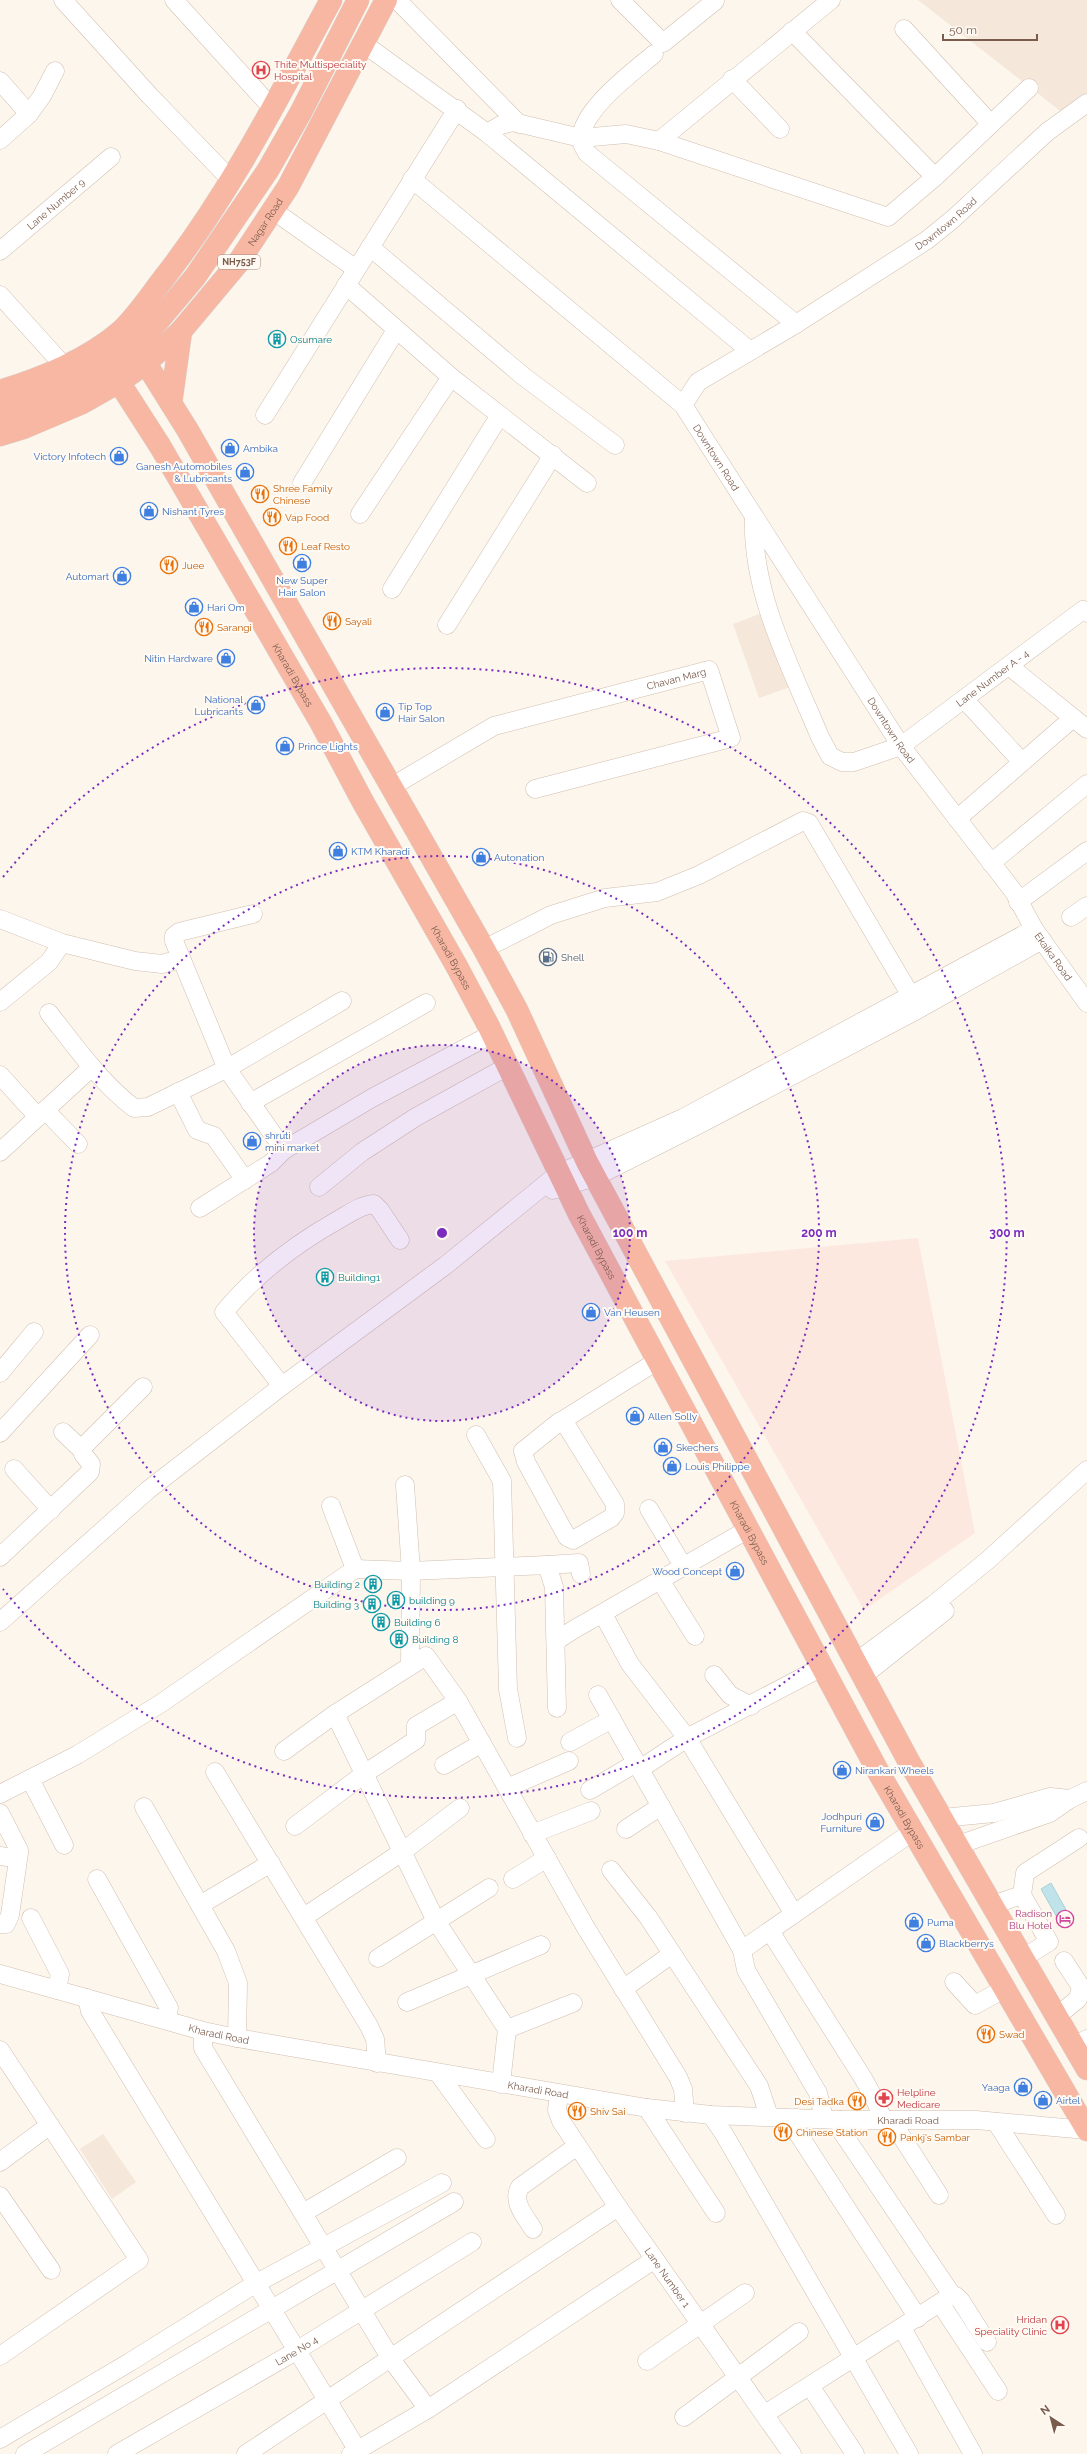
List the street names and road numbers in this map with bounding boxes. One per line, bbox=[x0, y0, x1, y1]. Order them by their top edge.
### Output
street label: Lane Number 9 bbox=[25, 176, 87, 231]
street label: Downtown Road bbox=[913, 195, 979, 252]
street label: Nagar Road bbox=[245, 196, 285, 248]
road number: NH753F bbox=[218, 255, 260, 269]
street label: Downtown Road bbox=[691, 422, 742, 493]
street label: Kharadi Bypass bbox=[270, 641, 316, 708]
street label: Lane Number A - 4 bbox=[954, 647, 1031, 708]
street label: Chavan Marg bbox=[645, 666, 707, 692]
street label: Downtown Road bbox=[866, 695, 917, 765]
street label: Kharadi Bypass bbox=[429, 924, 474, 991]
street label: Ekaika Road bbox=[1033, 930, 1075, 983]
street label: Kharadi Bypass bbox=[575, 1213, 618, 1281]
street label: Kharadi Bypass bbox=[728, 1499, 772, 1567]
street label: Kharadi Bypass bbox=[882, 1784, 927, 1851]
street label: Kharadi Road bbox=[187, 2022, 250, 2045]
street label: Kharadi Road bbox=[507, 2079, 569, 2100]
street label: Kharadi Road bbox=[877, 2115, 939, 2126]
street label: Lane Number 1 bbox=[643, 2245, 693, 2310]
street label: Lane No 4 bbox=[273, 2333, 320, 2367]

